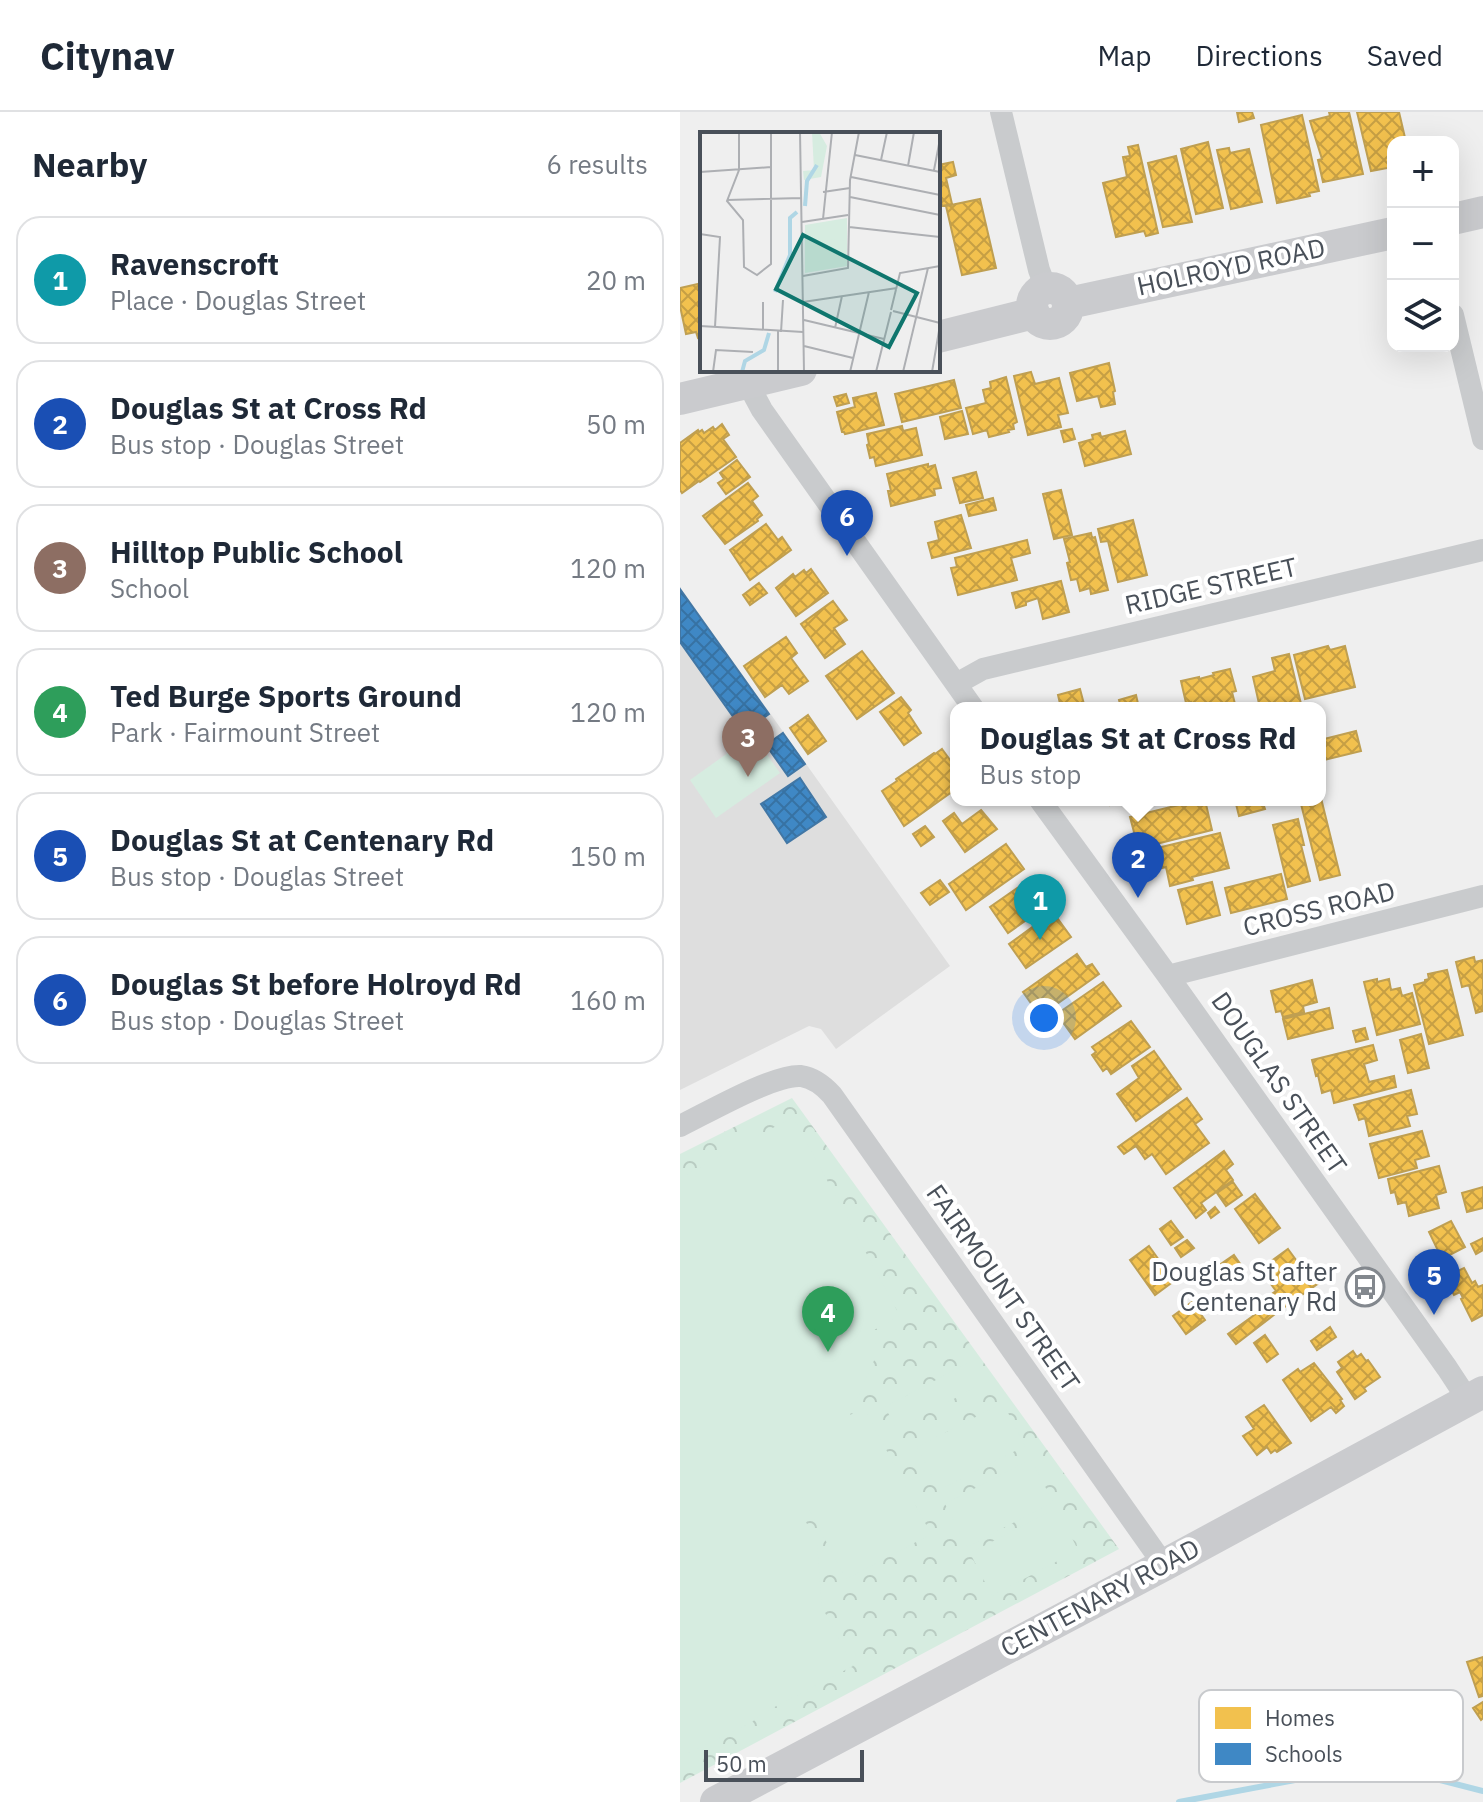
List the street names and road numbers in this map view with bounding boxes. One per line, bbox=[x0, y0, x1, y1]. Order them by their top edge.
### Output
street label: HOLROYD ROAD bbox=[1134, 230, 1328, 303]
street label: RIDGE STREET bbox=[1122, 549, 1300, 621]
street label: CROSS ROAD bbox=[1239, 873, 1398, 943]
street label: DOUGLAS STREET bbox=[1204, 985, 1355, 1180]
street label: FAIRMOUNT STREET bbox=[920, 1177, 1088, 1398]
street label: CENTENARY ROAD bbox=[994, 1530, 1205, 1664]

